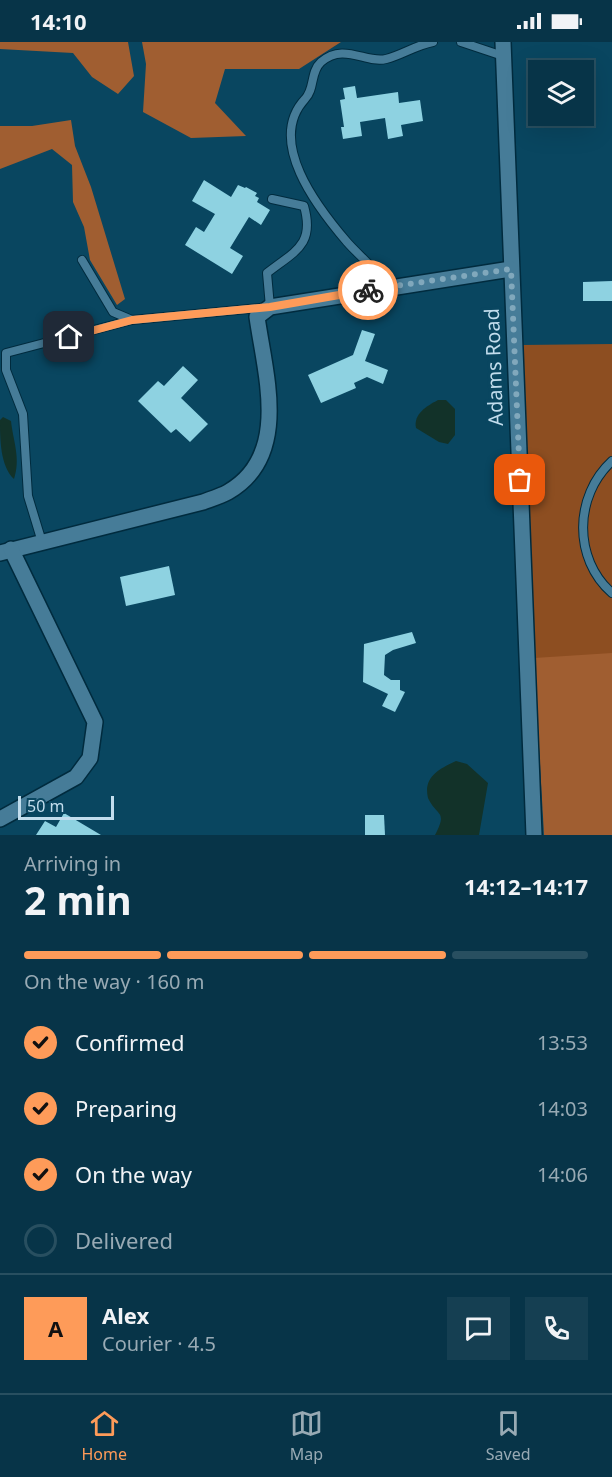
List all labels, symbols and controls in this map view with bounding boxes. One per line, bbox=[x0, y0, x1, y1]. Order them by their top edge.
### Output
text: 14:10 bbox=[30, 6, 87, 36]
map controls bbox=[528, 60, 594, 126]
button: layers bbox=[528, 60, 594, 126]
courier bbox=[338, 260, 398, 320]
icon: bike bbox=[352, 274, 385, 307]
street label: Adams Road bbox=[478, 308, 509, 426]
pin bbox=[43, 311, 94, 362]
icon: home bbox=[52, 320, 85, 353]
pin bbox=[494, 454, 545, 505]
icon: bag bbox=[503, 463, 536, 496]
scale bar bbox=[18, 793, 114, 820]
text: 50 m bbox=[27, 795, 64, 817]
text: Arriving in bbox=[24, 850, 121, 877]
text: 14:12–14:17 bbox=[464, 871, 588, 901]
text: 2 min bbox=[24, 873, 131, 926]
text: On the way · 160 m bbox=[24, 968, 204, 995]
icon: check bbox=[24, 1026, 57, 1059]
text: Confirmed bbox=[75, 1027, 185, 1057]
text: 13:53 bbox=[537, 1029, 588, 1056]
icon: check bbox=[24, 1092, 57, 1125]
text: Preparing bbox=[75, 1093, 177, 1123]
text: 14:03 bbox=[537, 1095, 588, 1122]
icon: check bbox=[24, 1158, 57, 1191]
text: On the way bbox=[75, 1159, 192, 1189]
text: 14:06 bbox=[537, 1161, 588, 1188]
text: Delivered bbox=[75, 1225, 173, 1255]
button: chat bbox=[447, 1297, 510, 1360]
button: phone bbox=[525, 1297, 588, 1360]
text: Alex bbox=[102, 1300, 149, 1330]
text: A bbox=[48, 1313, 63, 1343]
text: Courier · 4.5 bbox=[102, 1330, 216, 1357]
tab: Home bbox=[81, 1407, 127, 1465]
tab: Map bbox=[290, 1407, 323, 1465]
tab: Saved bbox=[486, 1407, 531, 1465]

